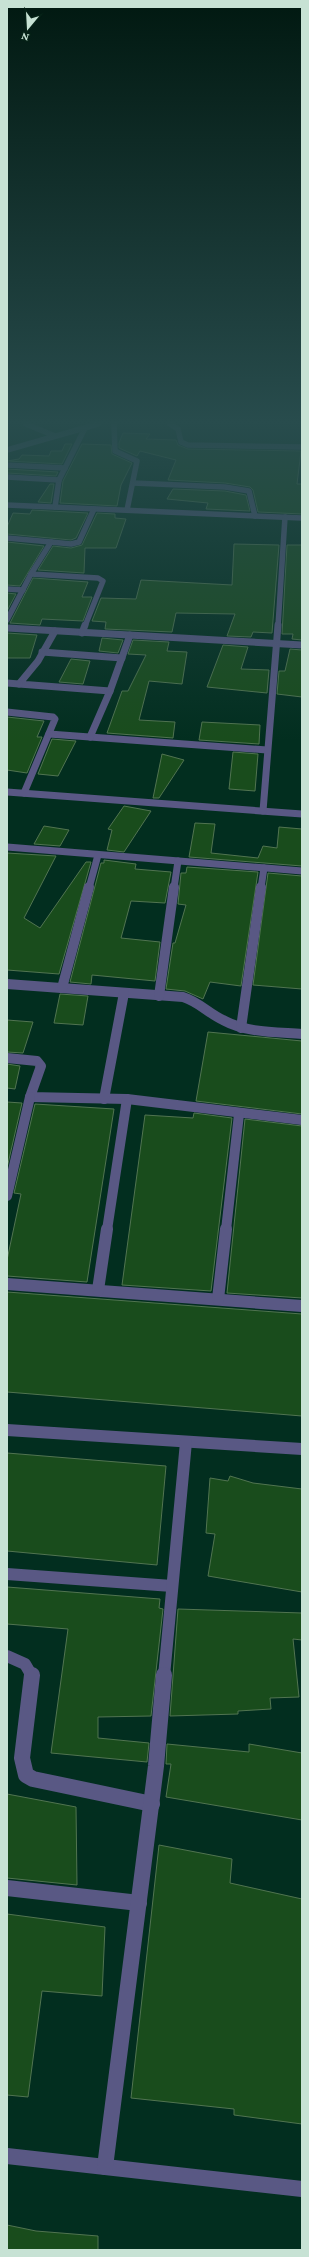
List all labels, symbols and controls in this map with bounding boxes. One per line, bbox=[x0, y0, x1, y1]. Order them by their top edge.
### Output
north arrow bbox=[8, 8, 48, 48]
text: N bbox=[19, 30, 30, 44]

